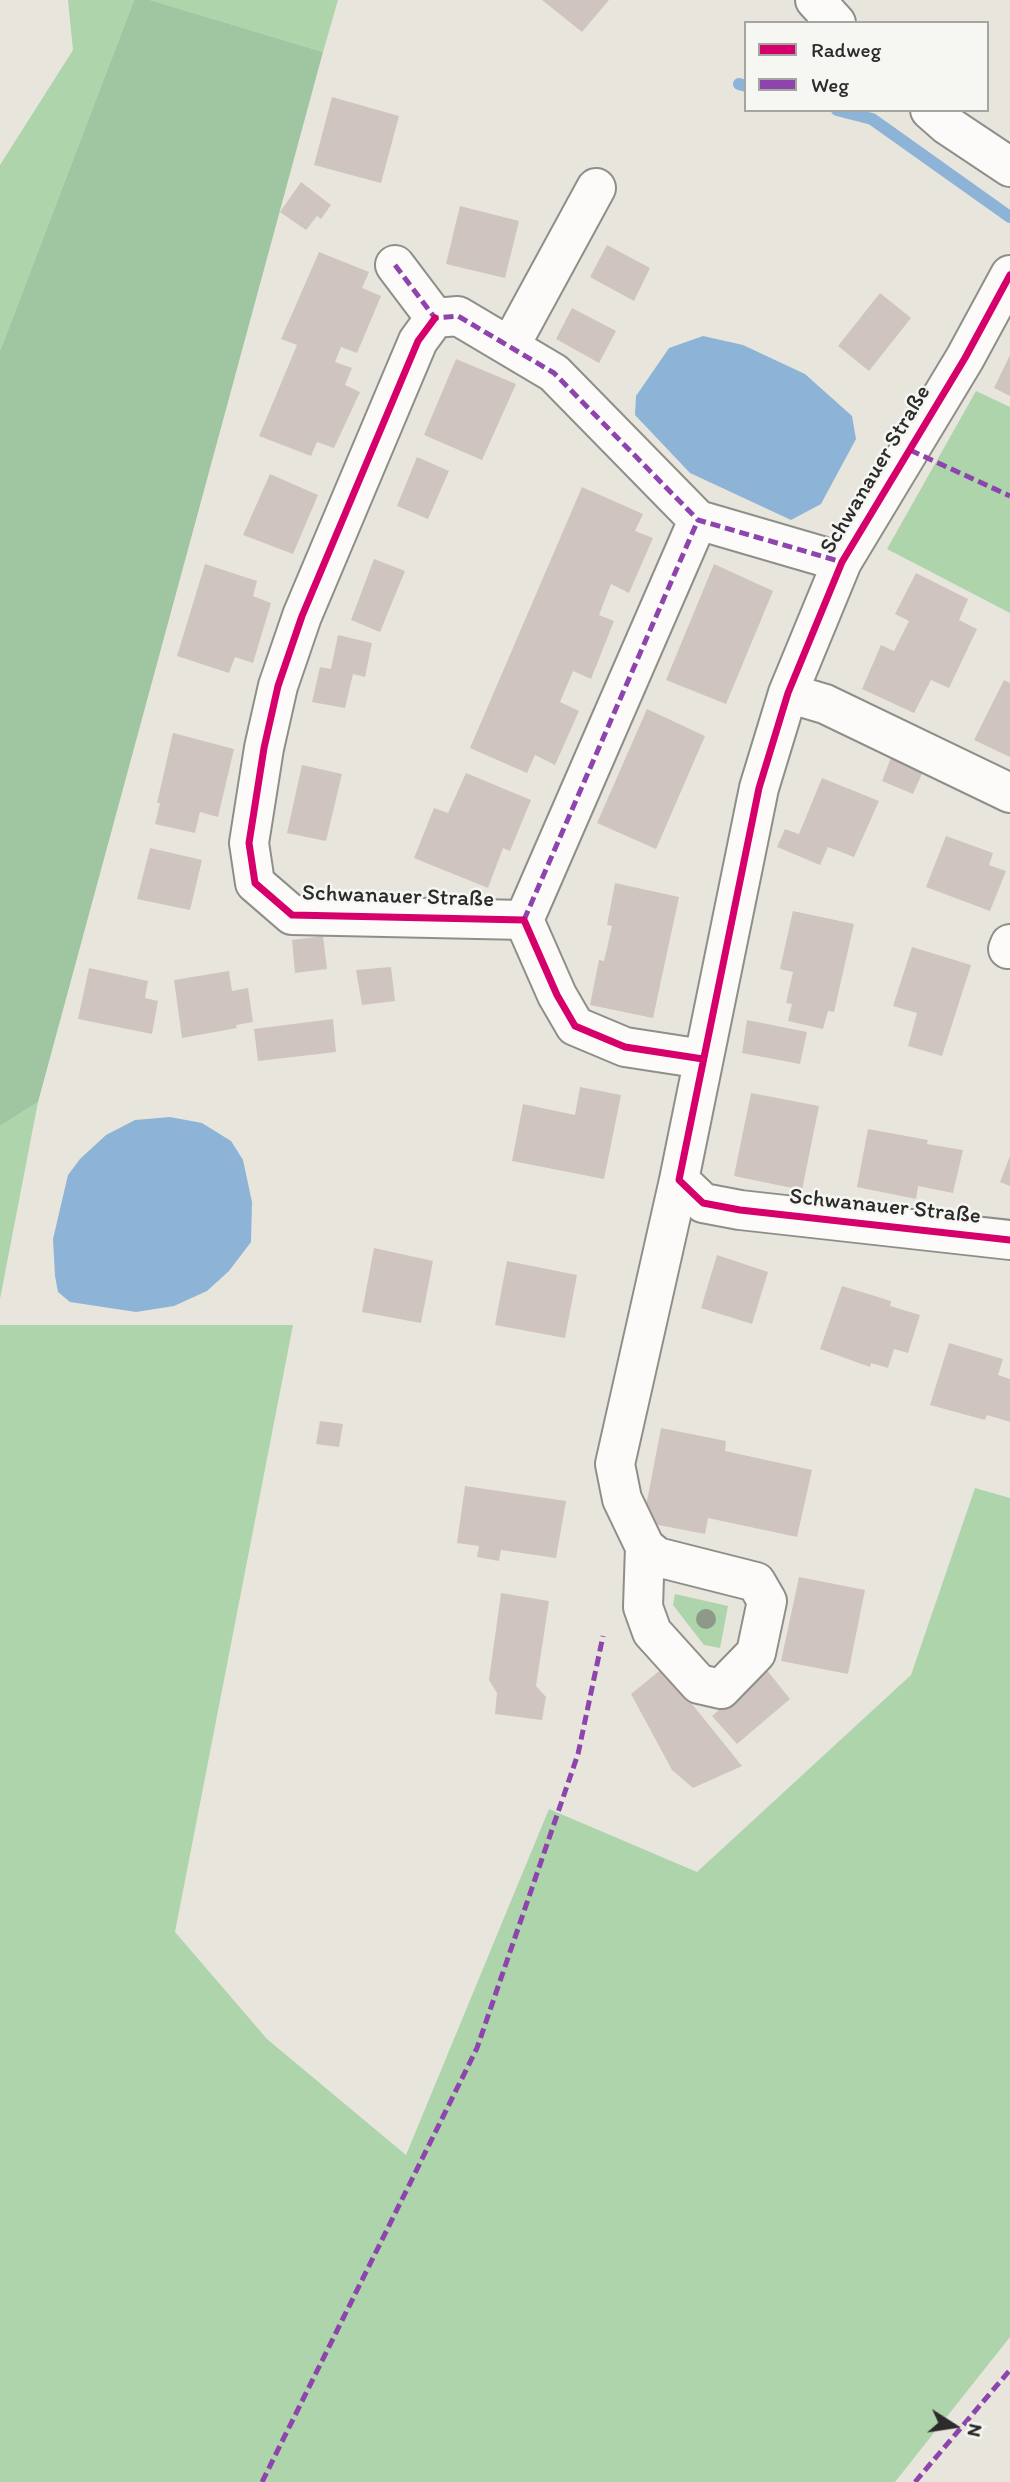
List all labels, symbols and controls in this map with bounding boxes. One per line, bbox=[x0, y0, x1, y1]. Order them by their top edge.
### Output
legend bbox=[744, 21, 989, 112]
text: Radweg bbox=[811, 37, 881, 62]
text: Weg bbox=[811, 72, 849, 97]
street label: Schwanauer Straße bbox=[815, 380, 937, 560]
street label: Schwanauer Straße bbox=[301, 880, 495, 914]
street label: Schwanauer Straße bbox=[788, 1183, 982, 1231]
north arrow bbox=[919, 2391, 989, 2461]
text: N bbox=[962, 2422, 988, 2439]

